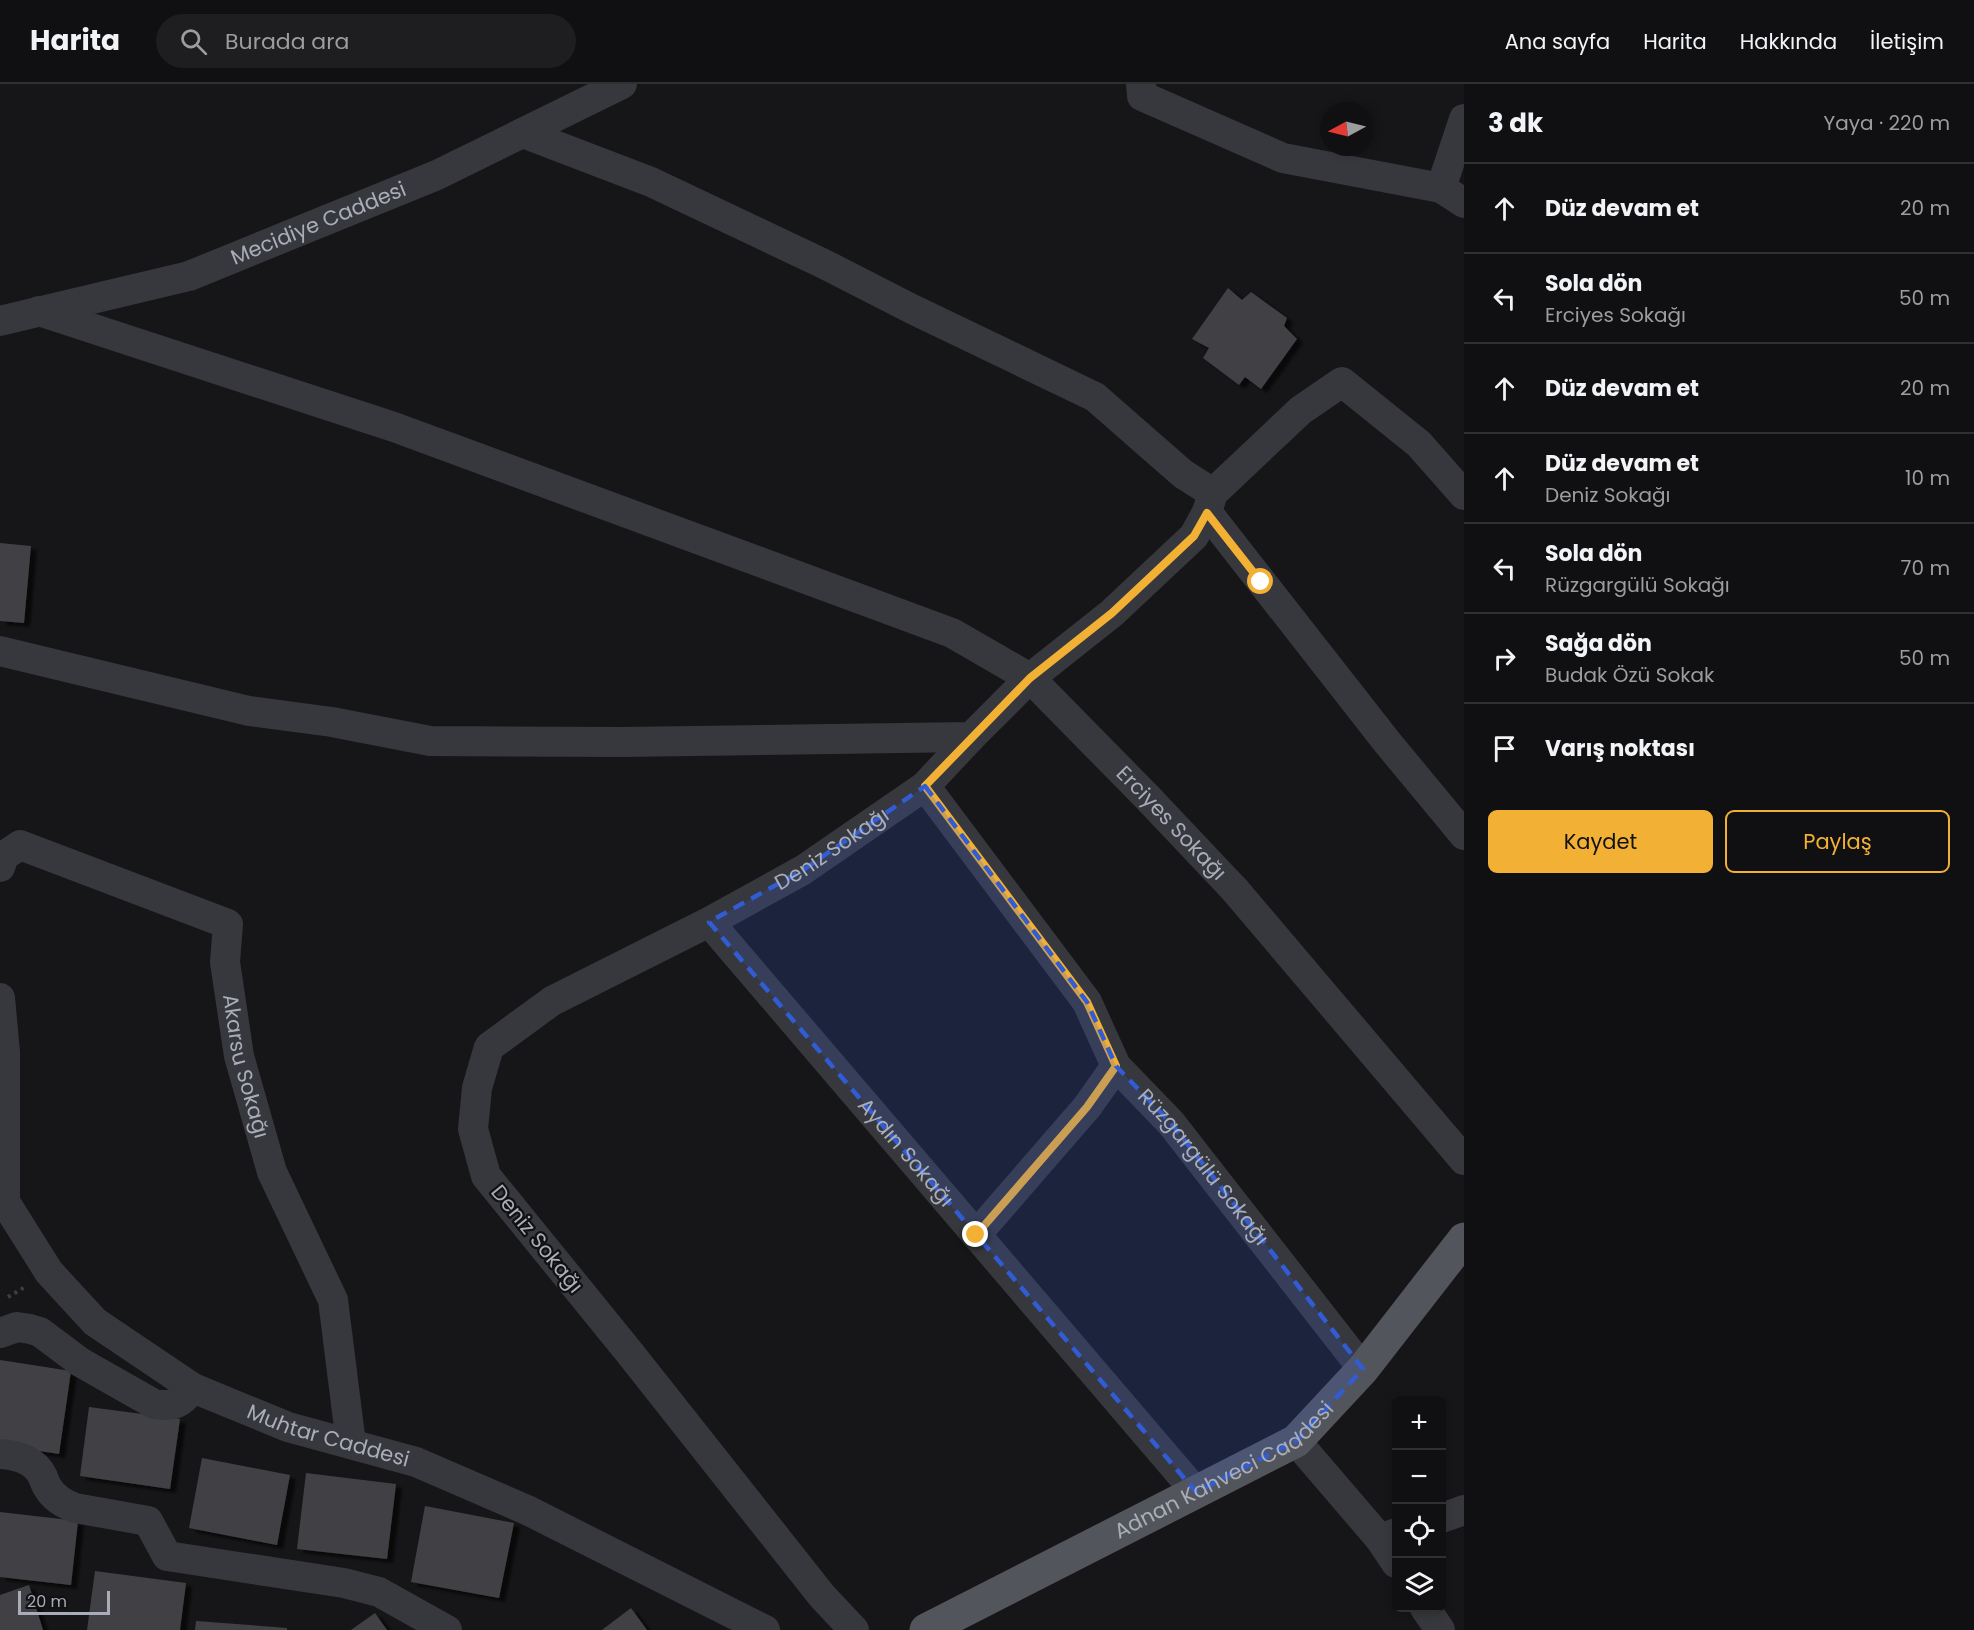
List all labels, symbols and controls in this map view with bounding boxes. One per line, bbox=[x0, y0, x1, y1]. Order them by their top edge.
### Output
search box bbox=[156, 14, 576, 68]
text: Harita bbox=[30, 21, 120, 60]
icon: search bbox=[177, 25, 210, 58]
text: Burada ara bbox=[225, 26, 349, 57]
text: Ana sayfa bbox=[1505, 27, 1610, 56]
text: Harita bbox=[1643, 27, 1707, 56]
text: Hakkında bbox=[1740, 27, 1837, 56]
text: İletişim bbox=[1870, 27, 1944, 56]
north arrow bbox=[1320, 102, 1374, 156]
text: 3 dk bbox=[1488, 105, 1543, 141]
text: Yaya · 220 m bbox=[1824, 109, 1950, 137]
street label: Mecidiye Caddesi bbox=[226, 174, 410, 272]
icon: ahead bbox=[1488, 192, 1521, 225]
text: Düz devam et bbox=[1545, 193, 1699, 224]
text: 20 m bbox=[1900, 194, 1950, 222]
text: Sola dön bbox=[1545, 268, 1642, 299]
icon: left bbox=[1488, 282, 1521, 315]
text: 50 m bbox=[1899, 284, 1950, 312]
text: Erciyes Sokağı bbox=[1545, 301, 1686, 329]
icon: ahead bbox=[1488, 372, 1521, 405]
text: Düz devam et bbox=[1545, 373, 1699, 404]
text: 20 m bbox=[1900, 374, 1950, 402]
text: Düz devam et bbox=[1545, 448, 1699, 479]
icon: ahead bbox=[1488, 462, 1521, 495]
text: 10 m bbox=[1905, 464, 1950, 492]
text: Deniz Sokağı bbox=[1545, 481, 1671, 509]
text: Sola dön bbox=[1545, 538, 1642, 569]
icon: left bbox=[1488, 552, 1521, 585]
text: 70 m bbox=[1901, 554, 1950, 582]
route start bbox=[1247, 568, 1273, 594]
text: Rüzgargülü Sokağı bbox=[1545, 571, 1730, 599]
text: Sağa dön bbox=[1545, 628, 1652, 659]
icon: right bbox=[1488, 642, 1521, 675]
text: 50 m bbox=[1899, 644, 1950, 672]
text: Budak Özü Sokak bbox=[1545, 661, 1714, 689]
icon: arrive bbox=[1488, 732, 1521, 765]
text: Varış noktası bbox=[1545, 733, 1695, 764]
street label: Erciyes Sokağı bbox=[1110, 759, 1233, 886]
street label: Deniz Sokağı bbox=[769, 800, 895, 897]
button: Kaydet bbox=[1488, 810, 1713, 873]
button: Paylaş bbox=[1725, 810, 1950, 873]
street label: Akarsu Sokağı bbox=[216, 992, 277, 1141]
street label: Rüzgargülü Sokağı bbox=[1131, 1082, 1276, 1251]
street label: Aydın Sokağı bbox=[851, 1091, 961, 1213]
street label: Deniz Sokağı bbox=[485, 1178, 590, 1299]
route end bbox=[962, 1221, 988, 1247]
street label: Adnan Kahveci Caddesi bbox=[1109, 1395, 1340, 1545]
map controls bbox=[1392, 1396, 1446, 1612]
button: + bbox=[1392, 1396, 1446, 1450]
street label: Muhtar Caddesi bbox=[243, 1397, 413, 1474]
button: − bbox=[1392, 1450, 1446, 1504]
button: locate bbox=[1392, 1504, 1446, 1558]
button: layers bbox=[1392, 1558, 1446, 1612]
scale bar bbox=[18, 1588, 110, 1616]
text: 20 m bbox=[27, 1590, 67, 1613]

